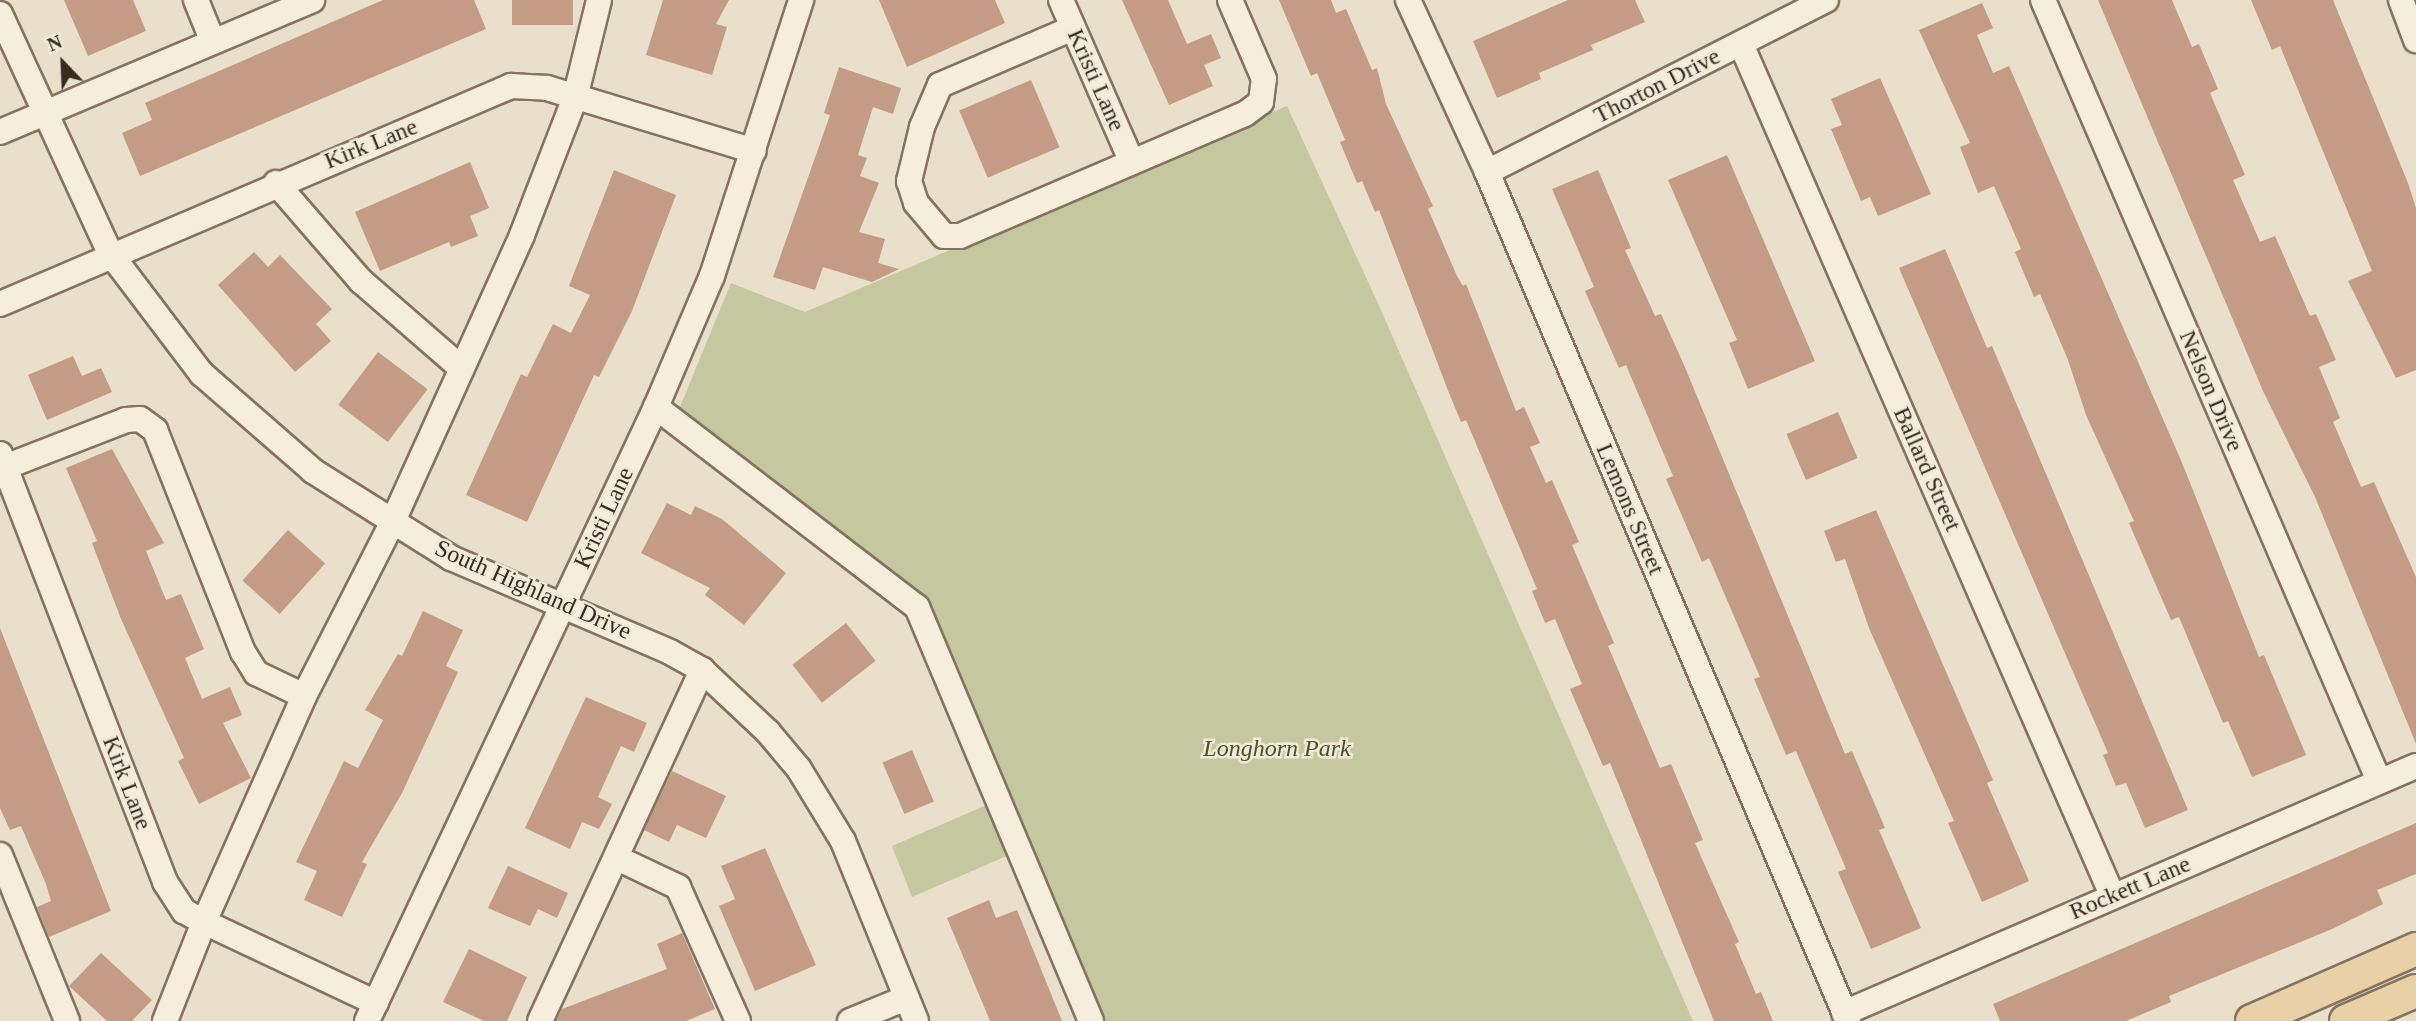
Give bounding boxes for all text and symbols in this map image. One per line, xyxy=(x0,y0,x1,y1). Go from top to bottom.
street label: Kristi Lane xyxy=(1061,25,1131,135)
north arrow xyxy=(28,28,98,98)
text: N xyxy=(44,31,65,56)
street label: Thorton Drive xyxy=(1589,42,1725,130)
street label: Kirk Lane xyxy=(320,112,422,176)
street label: Nelson Drive xyxy=(2173,326,2249,456)
street label: Ballard Street xyxy=(1887,403,1967,535)
street label: Lemons Street xyxy=(1590,439,1670,579)
street label: Kristi Lane xyxy=(568,463,640,573)
street label: South Highland Drive xyxy=(430,534,636,646)
street label: Kirk Lane xyxy=(96,732,158,834)
park label: Longhorn Park xyxy=(1203,735,1351,763)
street label: Rockett Lane xyxy=(2065,850,2195,926)

